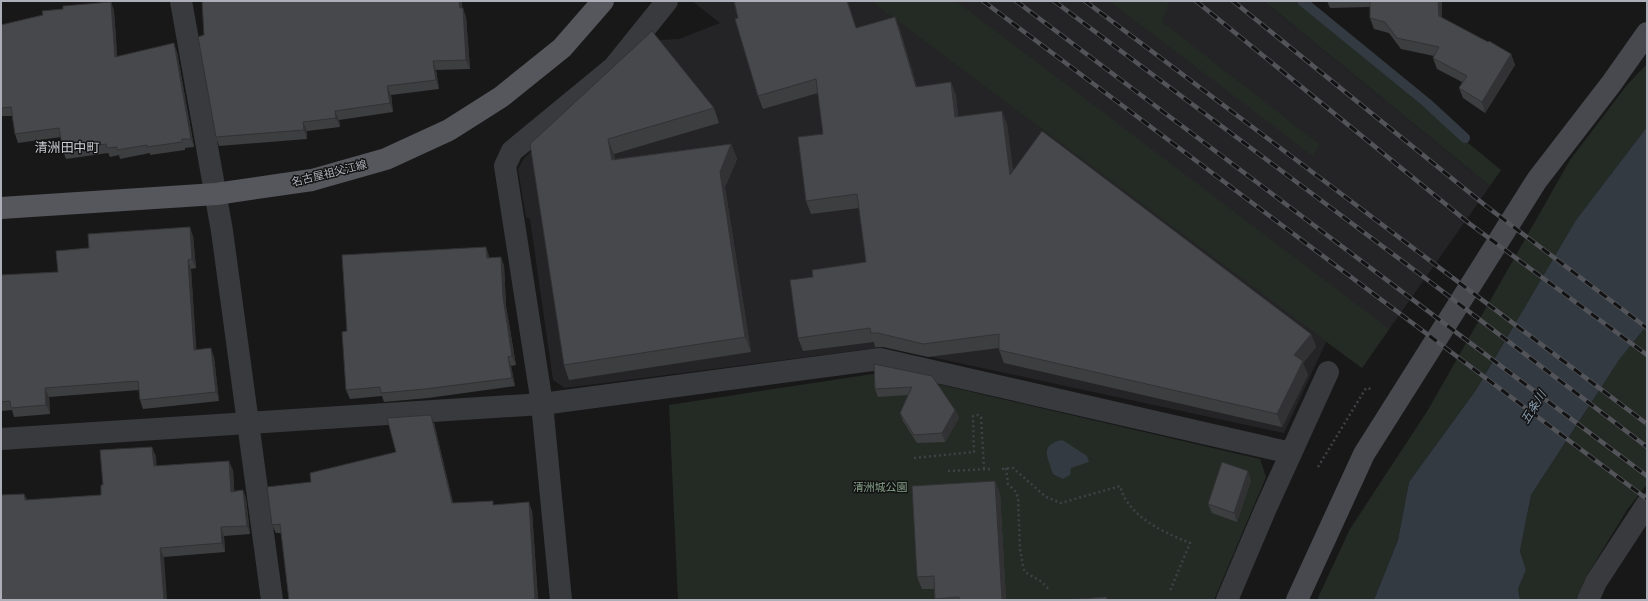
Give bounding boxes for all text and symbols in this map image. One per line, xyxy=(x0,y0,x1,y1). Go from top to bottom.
district label: 清洲田中町 xyxy=(34,139,100,155)
street label: 名古屋祖父江線 xyxy=(290,157,368,189)
water label: 五条川 xyxy=(1517,386,1550,426)
park label: 清洲城公園 xyxy=(853,480,908,494)

